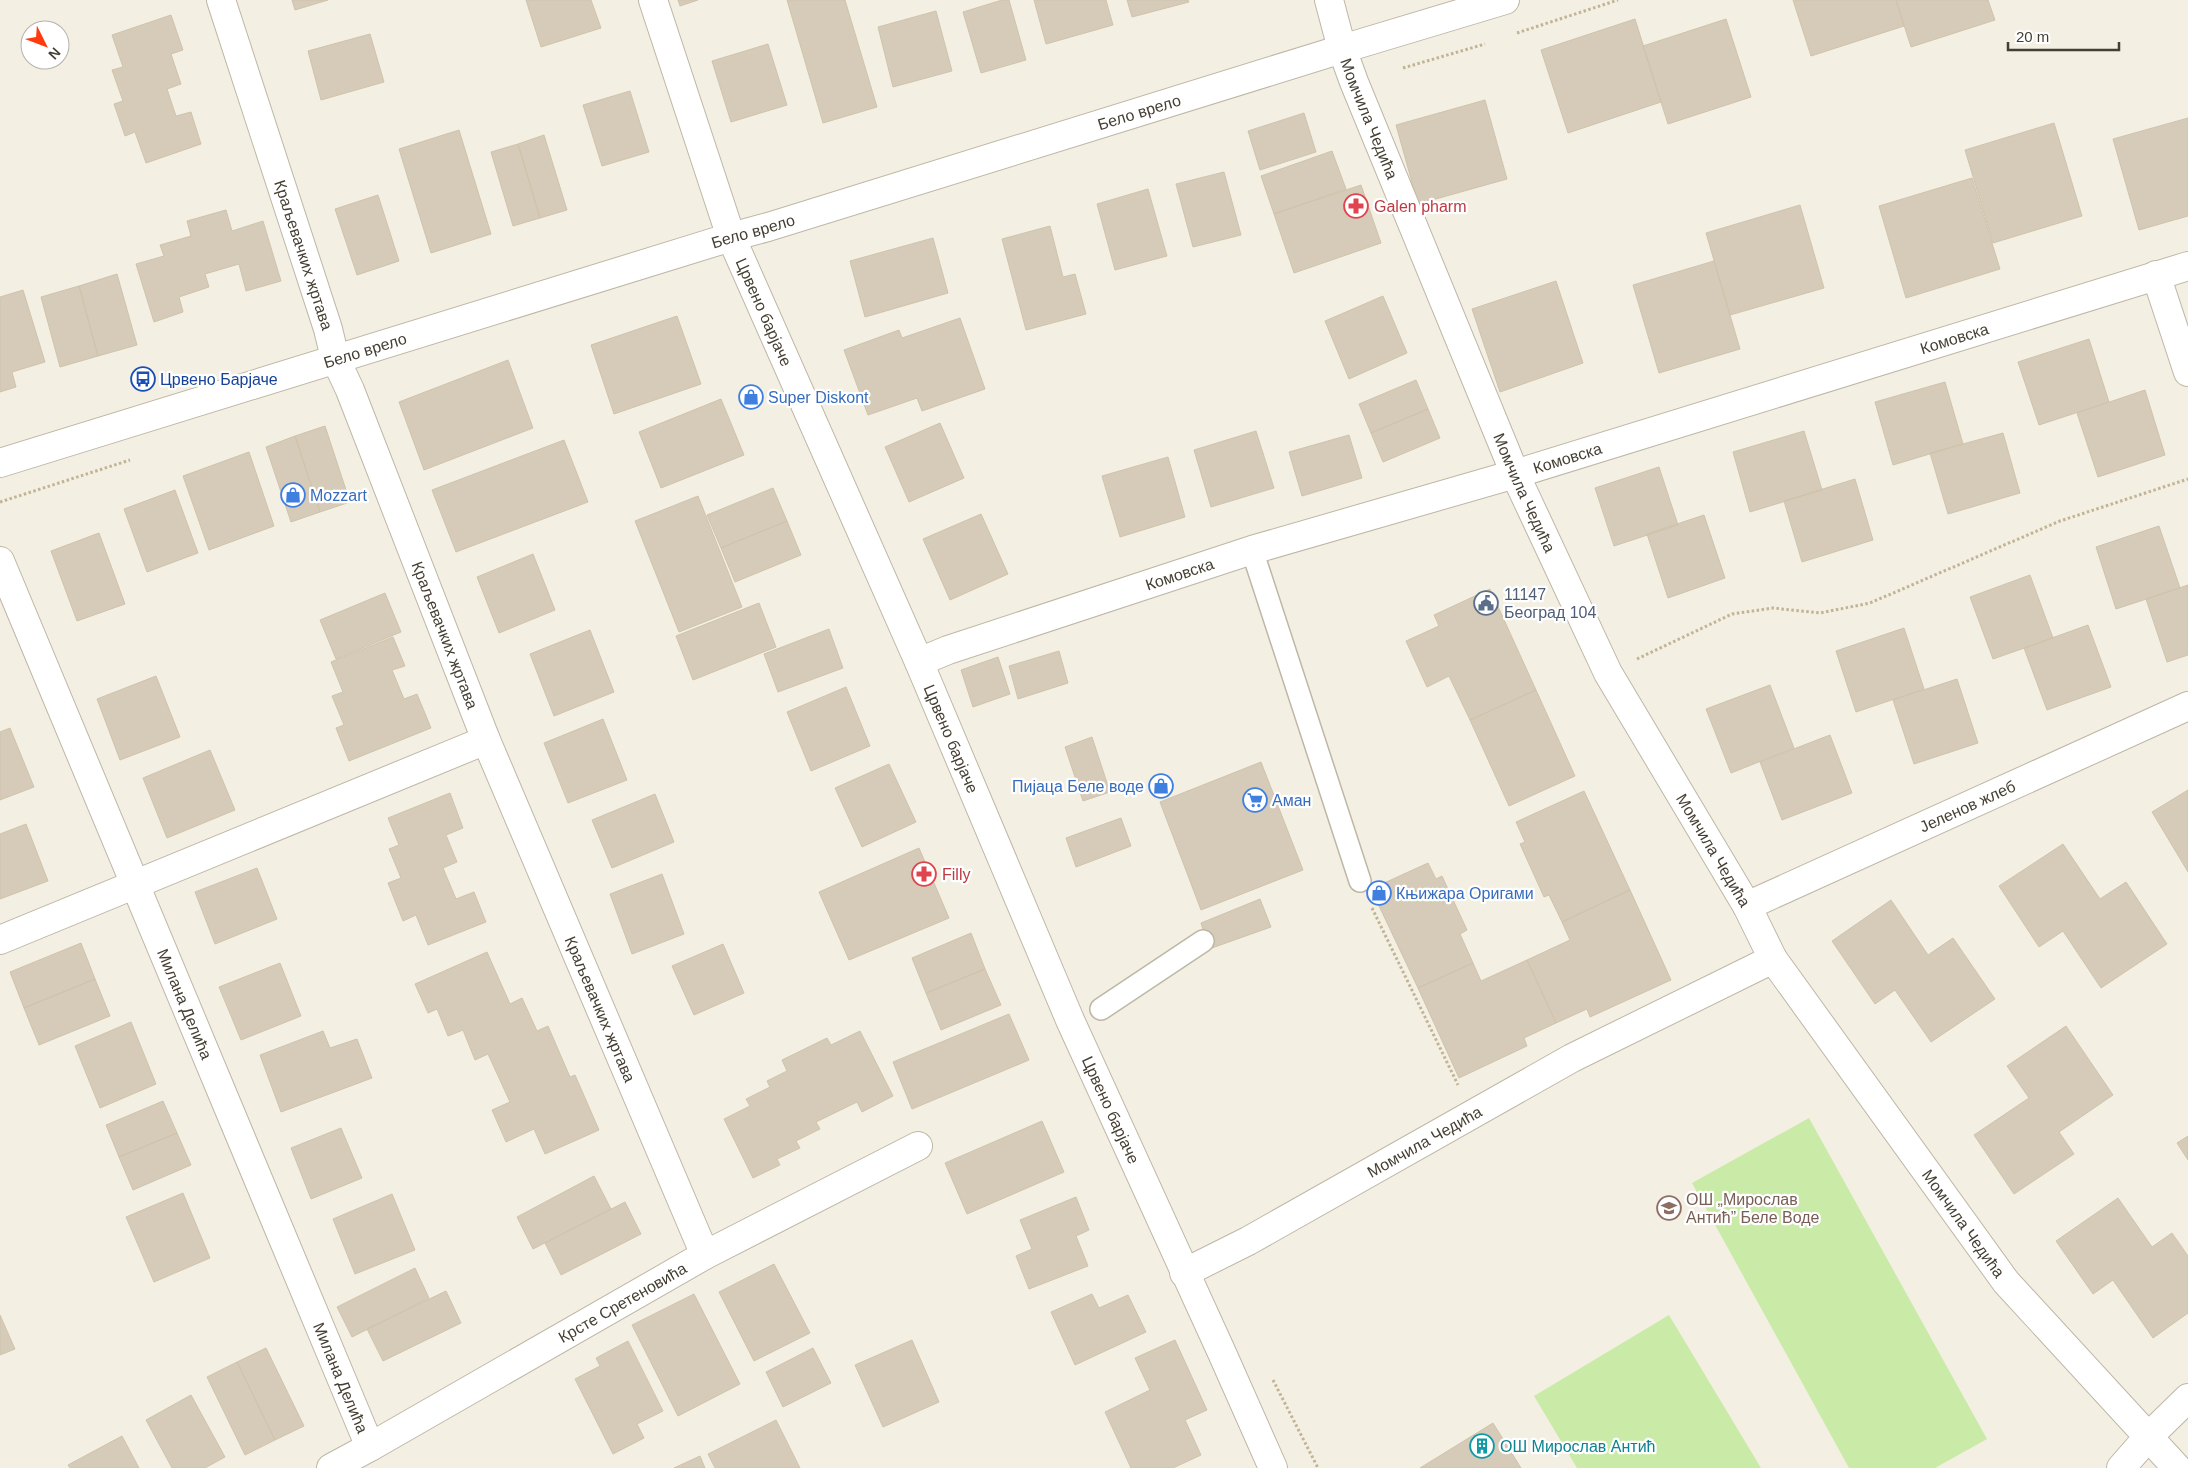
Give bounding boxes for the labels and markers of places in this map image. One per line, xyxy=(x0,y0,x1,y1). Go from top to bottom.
pharmacy icon: Galen pharm xyxy=(1343,193,1369,219)
place label: Galen pharm xyxy=(1374,198,1467,215)
bus stop icon: Црвено Барјаче xyxy=(130,366,156,392)
place label: Црвено Барјаче xyxy=(160,371,278,388)
shop icon: Super Diskont xyxy=(738,384,764,410)
place label: Super Diskont xyxy=(768,389,869,406)
shop icon: Mozzart xyxy=(280,482,306,508)
place label: Mozzart xyxy=(310,487,367,504)
place label: 11147 Београд 104 xyxy=(1504,586,1597,621)
public building icon: 11147 Београд 104 xyxy=(1473,590,1499,616)
shop icon: Пијаца Беле воде xyxy=(1148,773,1174,799)
place label: Пијаца Беле воде xyxy=(1012,778,1144,795)
supermarket icon: Аман xyxy=(1242,787,1268,813)
place label: Аман xyxy=(1272,792,1311,809)
pharmacy icon: Filly xyxy=(911,861,937,887)
place label: Filly xyxy=(942,866,970,883)
shop icon: Књижара Оригами xyxy=(1366,880,1392,906)
place label: Књижара Оригами xyxy=(1396,885,1534,902)
place label: ОШ „Мирослав Антић” Беле Воде xyxy=(1686,1191,1820,1226)
school or university icon: ОШ „Мирослав Антић” Беле Воде xyxy=(1656,1195,1682,1221)
building icon: ОШ Мирослав Антић xyxy=(1469,1433,1495,1459)
place label: ОШ Мирослав Антић xyxy=(1500,1438,1655,1455)

